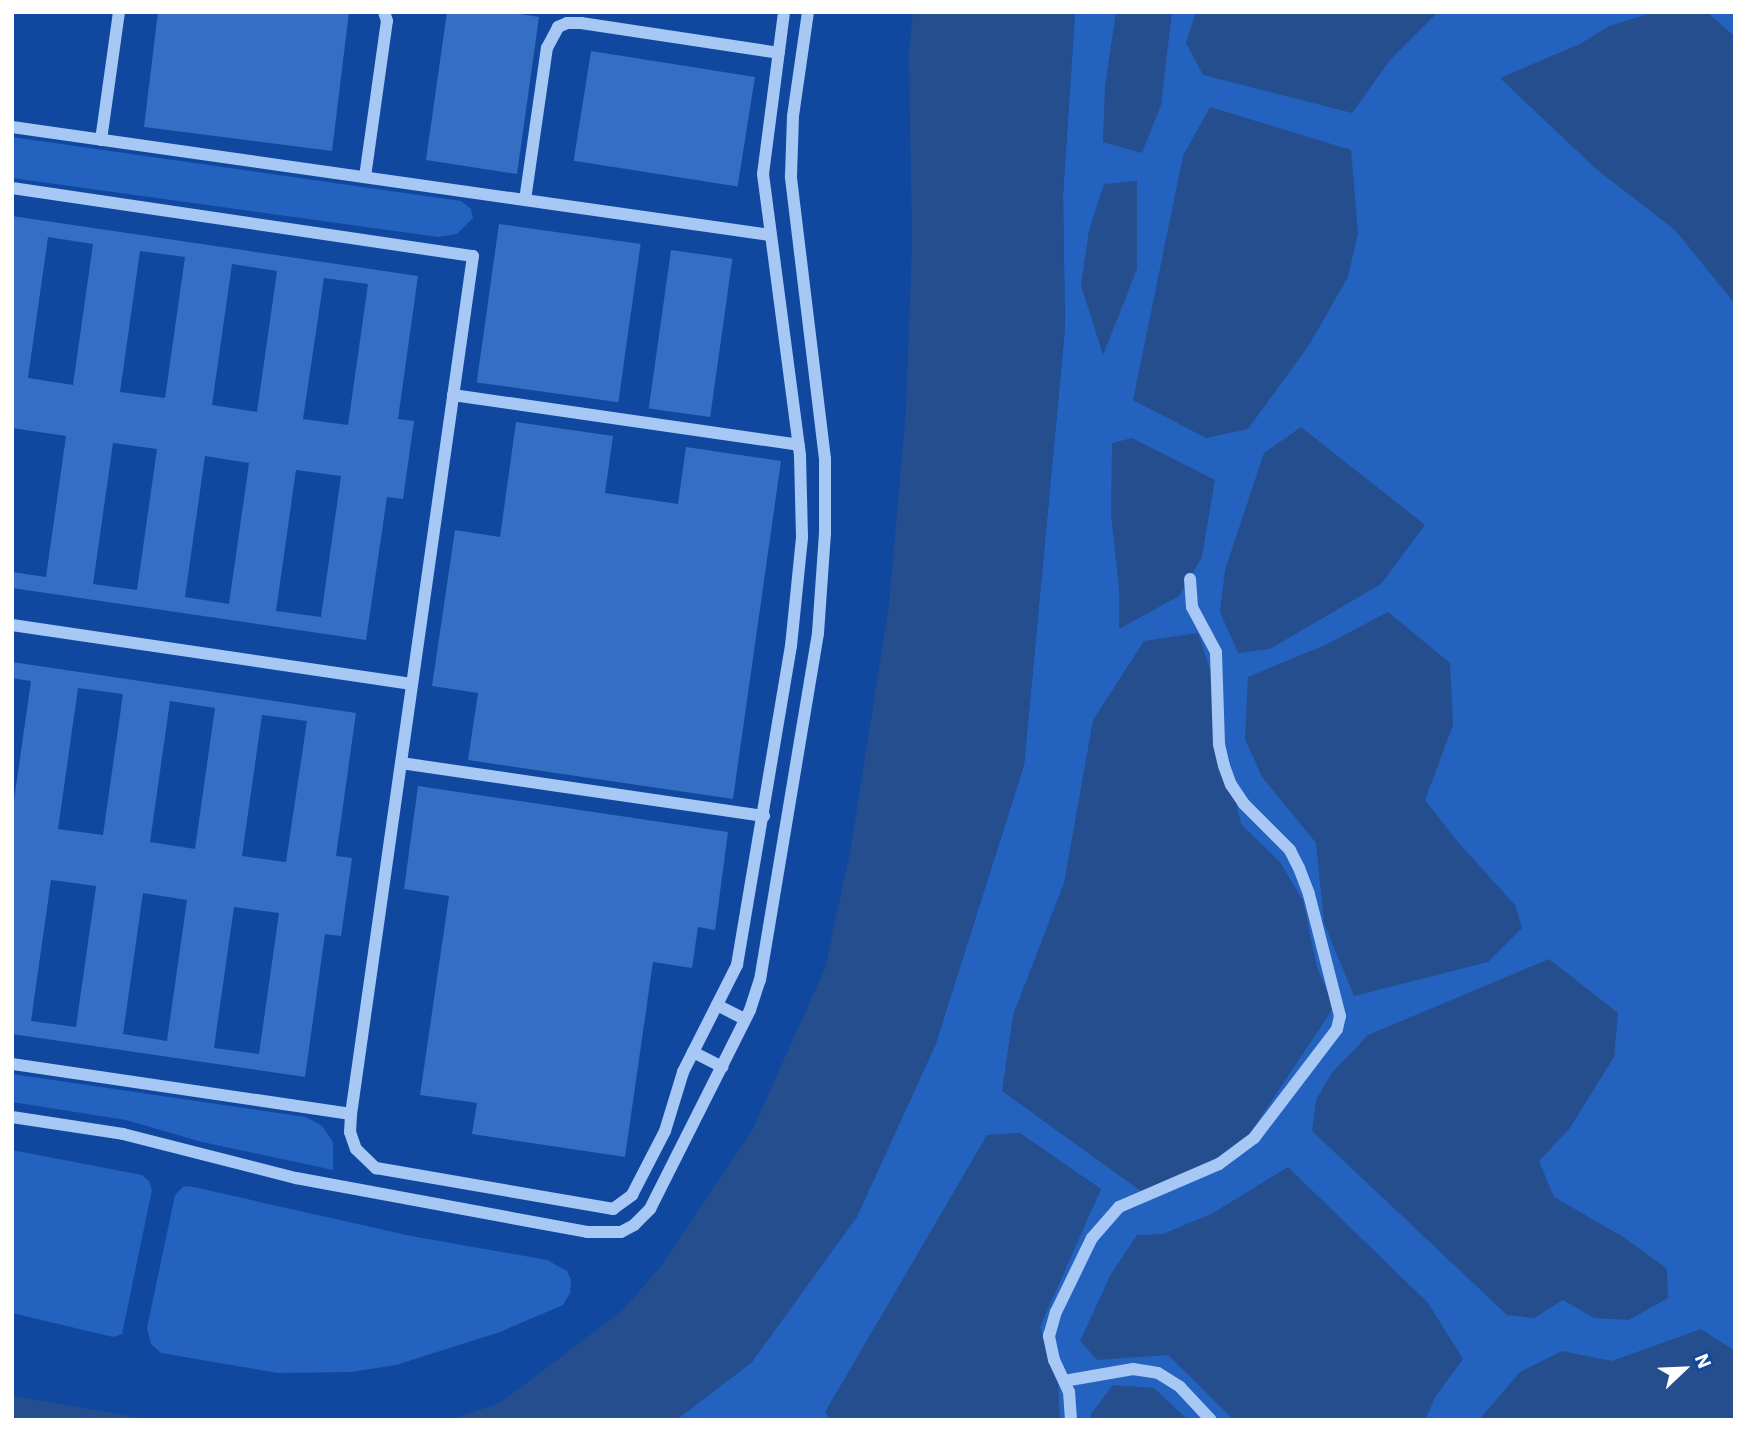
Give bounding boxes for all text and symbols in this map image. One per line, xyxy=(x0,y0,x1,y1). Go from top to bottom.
north arrow xyxy=(1649,1334,1719,1404)
text: N xyxy=(1690,1350,1717,1372)

